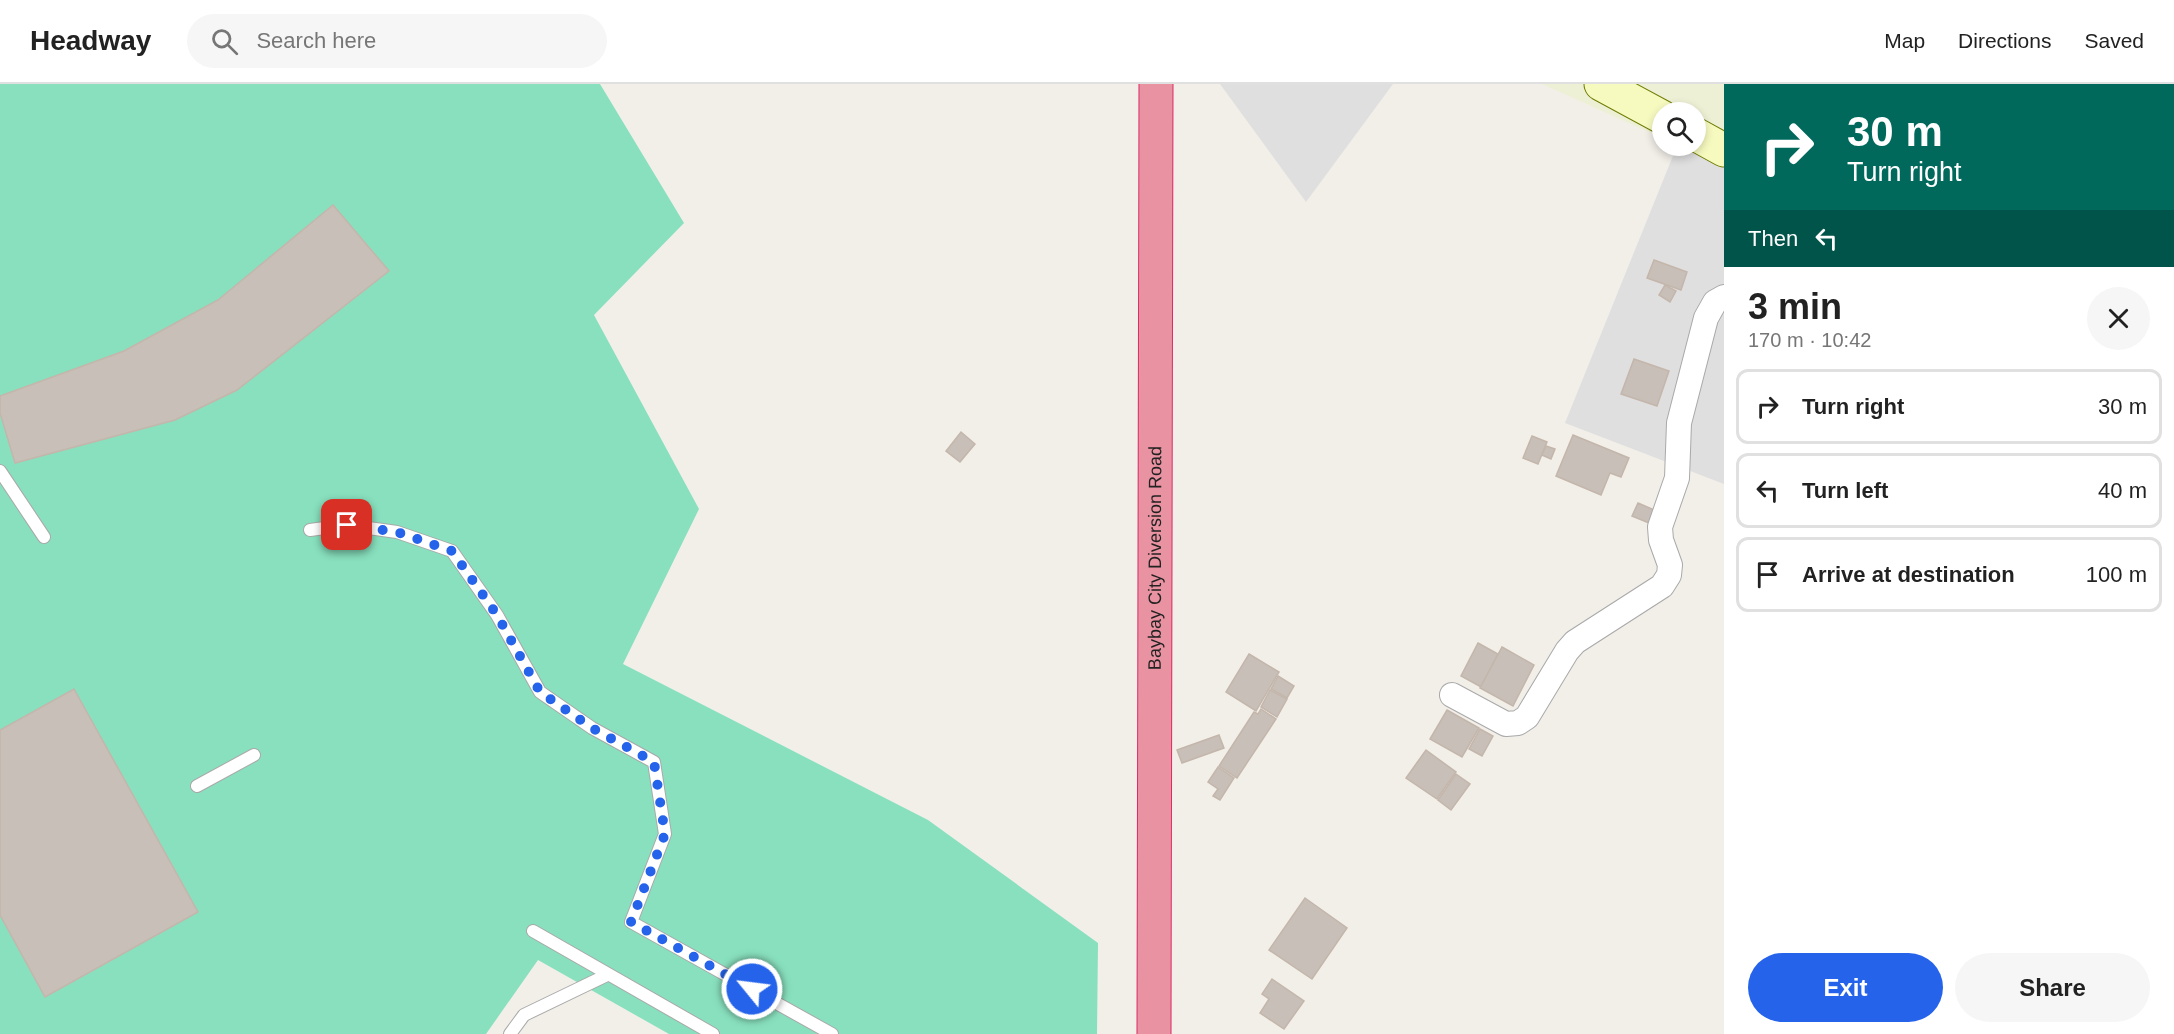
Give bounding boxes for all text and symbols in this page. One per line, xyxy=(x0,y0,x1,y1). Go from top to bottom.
search box xyxy=(187,14,607,68)
text: Headway xyxy=(30,25,151,56)
icon: search xyxy=(208,25,241,58)
text: Search here xyxy=(256,28,376,53)
text: Map xyxy=(1884,29,1925,52)
text: Directions xyxy=(1958,29,2051,52)
text: Saved xyxy=(2084,29,2144,52)
map controls xyxy=(1652,102,1706,156)
button: search xyxy=(1652,102,1706,156)
icon: right xyxy=(1748,108,1826,186)
text: 30 m xyxy=(1847,108,1943,155)
text: Turn right xyxy=(1847,157,1962,187)
icon: left xyxy=(1810,222,1843,255)
text: Then xyxy=(1748,226,1798,251)
text: 3 min xyxy=(1748,286,1842,327)
button: close xyxy=(2087,287,2150,350)
text: 170 m · 10:42 xyxy=(1748,329,1871,351)
icon: right xyxy=(1751,390,1784,423)
text: Turn right xyxy=(1802,394,1904,419)
text: 30 m xyxy=(2098,394,2147,419)
street label: Baybay City Diversion Road xyxy=(1145,446,1165,670)
icon: left xyxy=(1751,474,1784,507)
text: Turn left xyxy=(1802,478,1888,503)
text: 40 m xyxy=(2098,478,2147,503)
pin xyxy=(321,499,372,550)
icon: arrive xyxy=(330,508,363,541)
icon: arrive xyxy=(1751,558,1784,591)
text: Arrive at destination xyxy=(1802,562,2015,587)
text: 100 m xyxy=(2086,562,2147,587)
button: Exit xyxy=(1748,953,1943,1022)
button: Share xyxy=(1955,953,2150,1022)
position arrow xyxy=(720,957,784,1021)

